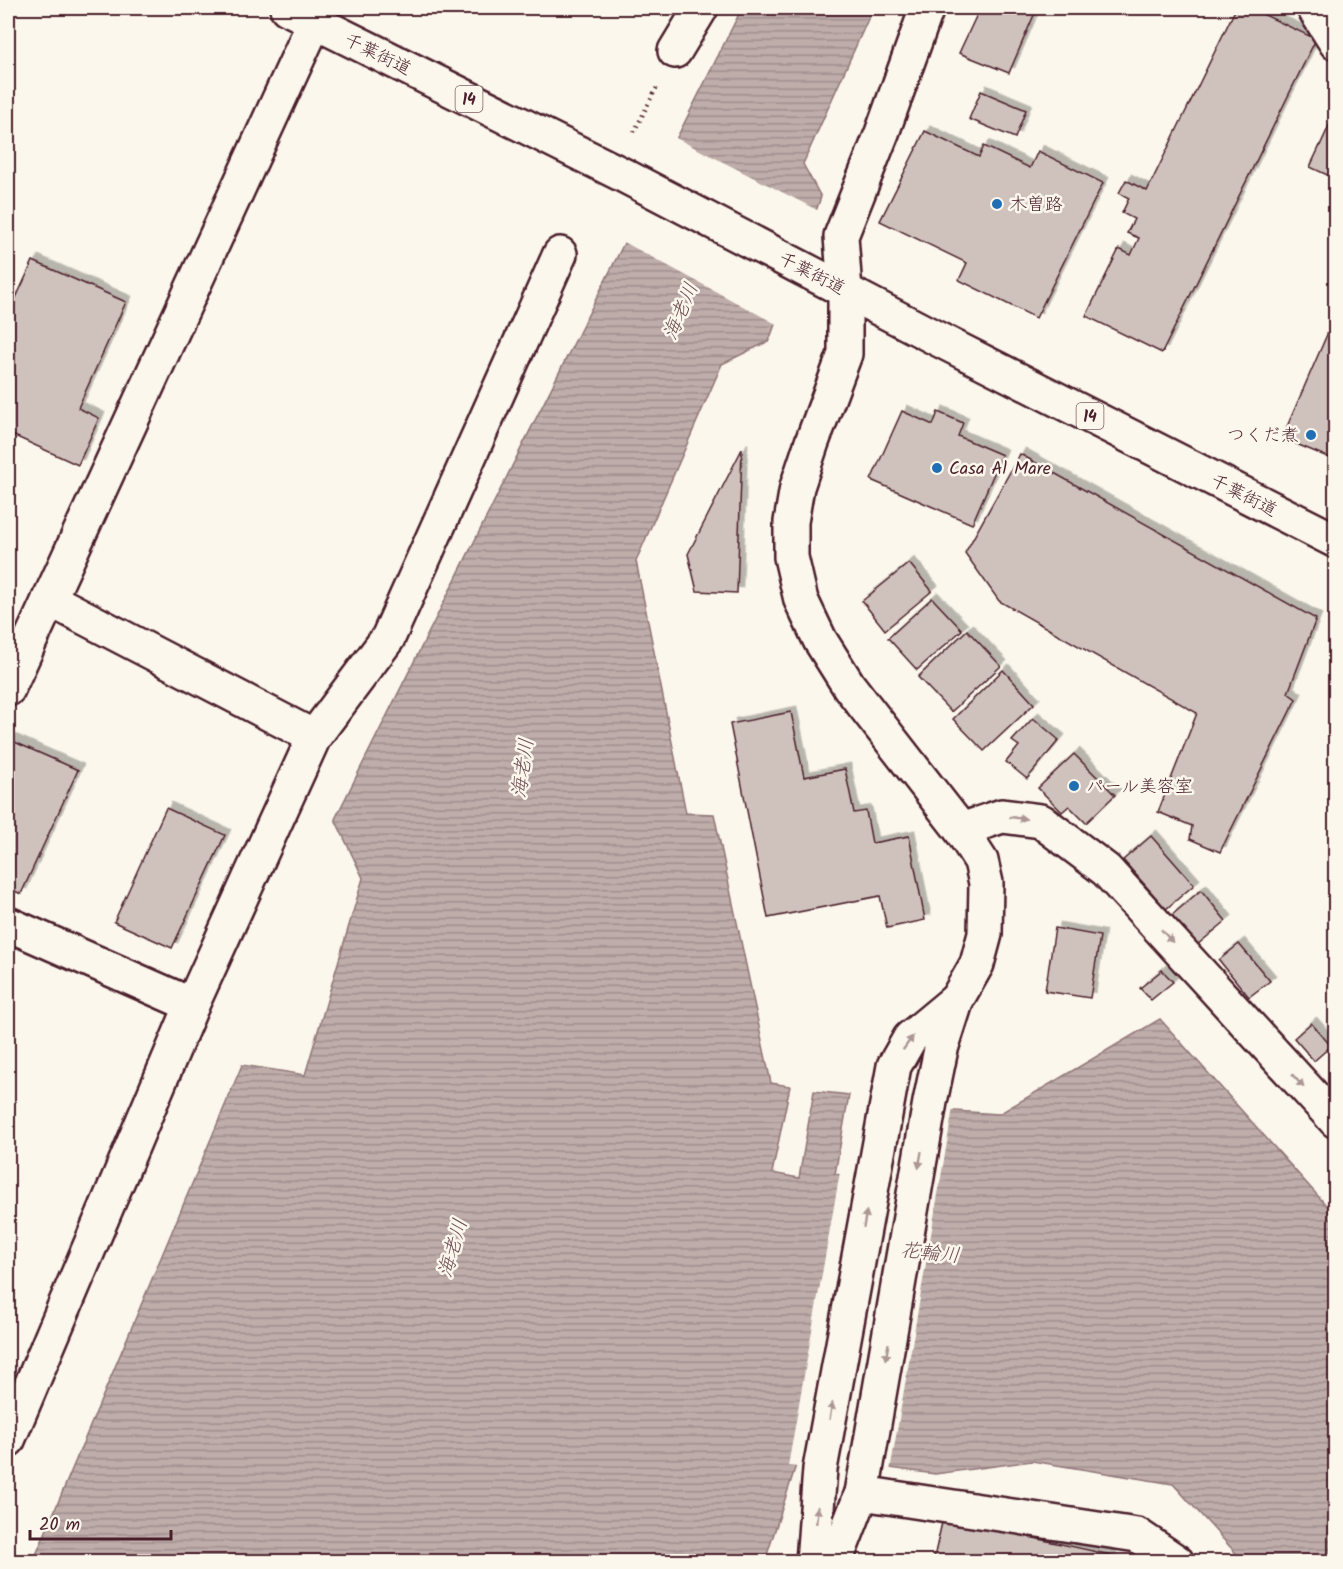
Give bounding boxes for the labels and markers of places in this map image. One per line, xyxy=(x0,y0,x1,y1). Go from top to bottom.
place label: 木曽路 xyxy=(1009,191,1063,220)
marker: 木曽路 xyxy=(990,197,1004,211)
place label: つくだ煮 xyxy=(1227,422,1299,451)
marker: つくだ煮 xyxy=(1304,428,1318,442)
place label: Casa Al Mare xyxy=(949,455,1051,484)
marker: Casa Al Mare xyxy=(930,461,944,475)
place label: パール美容室 xyxy=(1086,773,1193,802)
marker: パール美容室 xyxy=(1067,779,1081,793)

